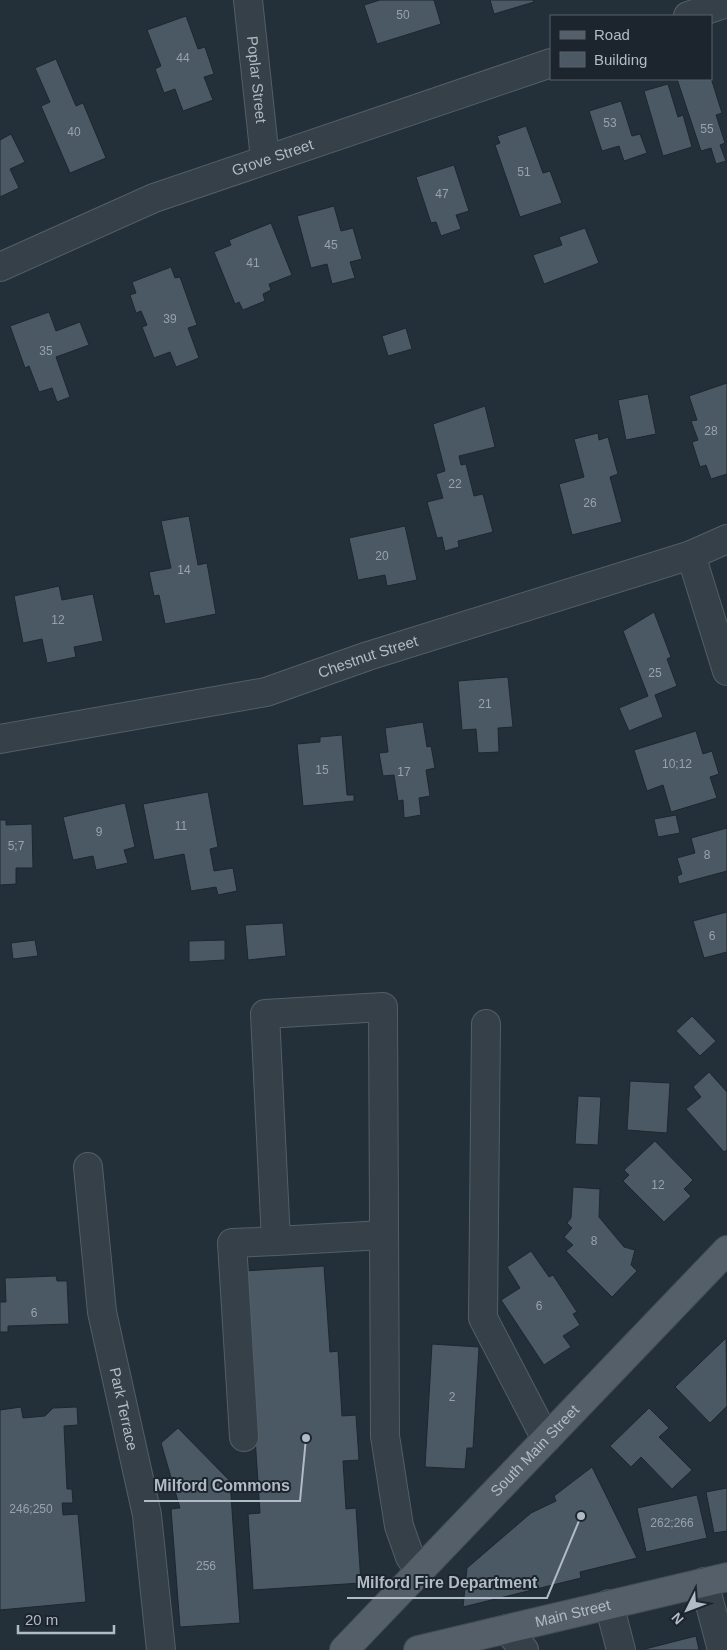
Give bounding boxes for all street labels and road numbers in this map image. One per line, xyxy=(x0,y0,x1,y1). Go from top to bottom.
street label: Poplar Street xyxy=(244,35,270,125)
street label: Grove Street xyxy=(229,135,316,179)
street label: Chestnut Street xyxy=(316,632,421,681)
street label: Park Terrace xyxy=(107,1366,141,1452)
street label: South Main Street xyxy=(487,1400,583,1500)
street label: Main Street xyxy=(533,1596,613,1630)

